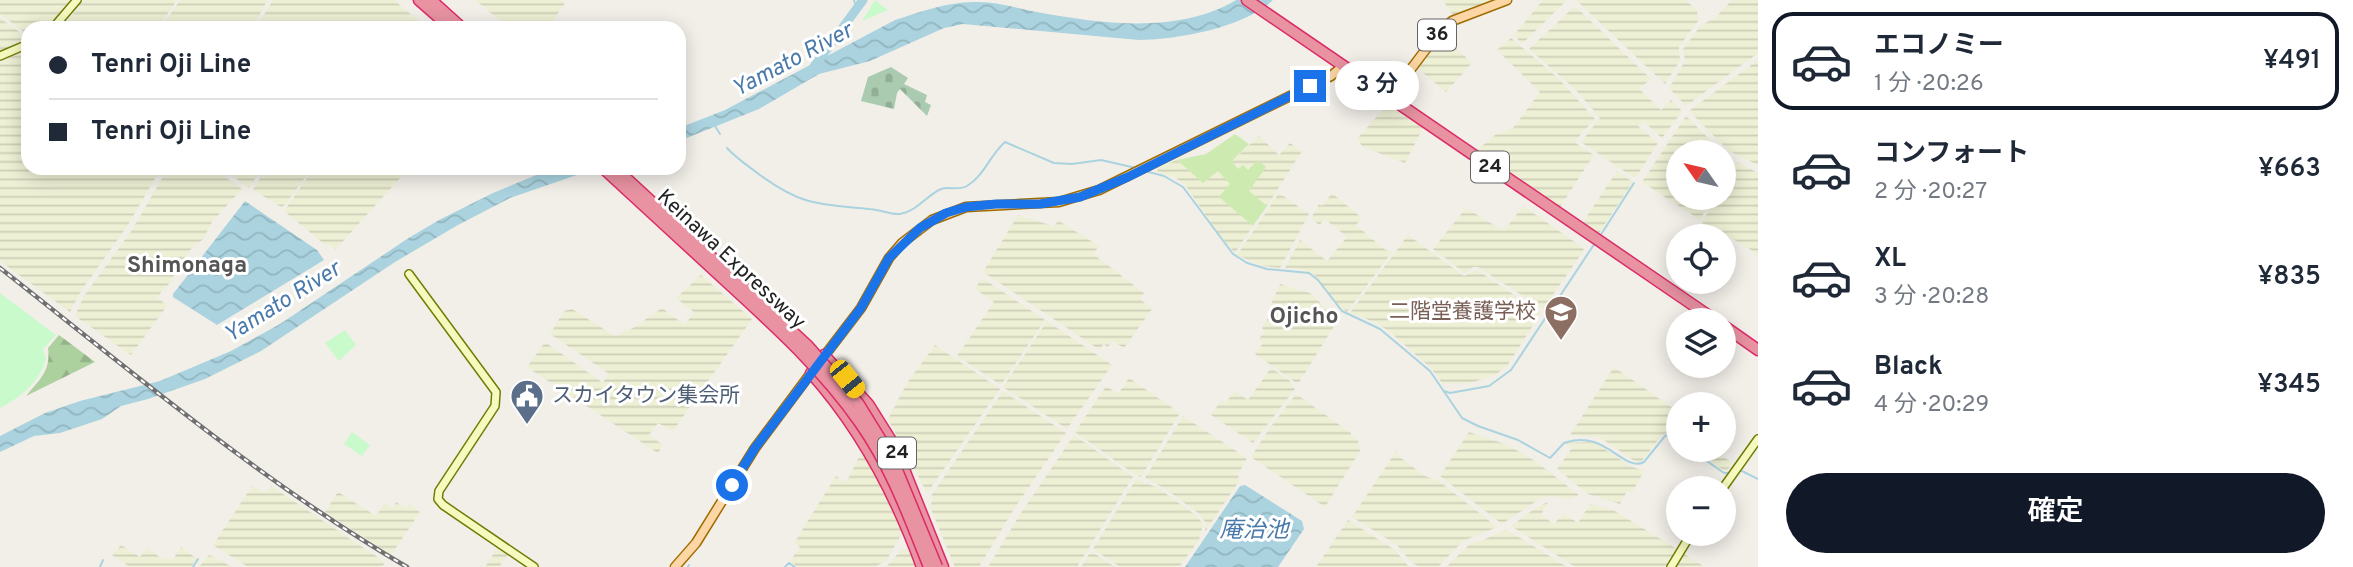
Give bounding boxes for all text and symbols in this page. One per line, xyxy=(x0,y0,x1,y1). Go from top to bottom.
water label: Yamato River xyxy=(728,16,860,105)
road number: 36 xyxy=(1418,20,1456,50)
icon: car xyxy=(1790,30,1853,93)
text: エコノミー xyxy=(1874,30,2004,63)
text: ¥491 xyxy=(2263,45,2321,78)
text: Tenri Oji Line xyxy=(91,49,251,82)
callout: 3 分 xyxy=(1334,62,1418,110)
route end xyxy=(1294,70,1326,102)
text: 1 分 · 20:26 xyxy=(1874,70,1984,99)
text: 3 分 xyxy=(1356,71,1398,100)
text: Tenri Oji Line xyxy=(91,116,251,149)
icon: car xyxy=(1790,138,1853,201)
text: コンフォート xyxy=(1874,138,2029,171)
north arrow xyxy=(1666,140,1736,210)
map controls xyxy=(1666,140,1736,546)
road number: 24 xyxy=(1471,152,1509,182)
text: ¥663 xyxy=(2258,153,2321,186)
text: 2 分 · 20:27 xyxy=(1874,178,1987,207)
street label: Keinawa Expressway xyxy=(651,184,811,336)
button: locate xyxy=(1666,224,1736,294)
text: XL xyxy=(1874,243,1906,276)
icon: car xyxy=(1790,246,1853,309)
district label: Shimonaga xyxy=(127,252,247,281)
water label: Yamato River xyxy=(219,255,349,350)
text: ¥835 xyxy=(2258,261,2321,294)
text: 3 分 · 20:28 xyxy=(1874,283,1989,312)
school or university icon: 二階堂養護学校 xyxy=(1542,293,1580,342)
place label: 二階堂養護学校 xyxy=(1389,299,1536,326)
district label: Ojicho xyxy=(1270,303,1338,332)
button: layers xyxy=(1666,308,1736,378)
text: Black xyxy=(1874,351,1943,384)
icon: car xyxy=(1790,354,1853,417)
car xyxy=(826,356,869,402)
text: ¥345 xyxy=(2257,369,2321,402)
public building icon: スカイタウン集会所 xyxy=(508,377,546,426)
place label: スカイタウン集会所 xyxy=(552,383,740,410)
text: 4 分 · 20:29 xyxy=(1874,391,1989,420)
button: + xyxy=(1666,392,1736,462)
road number: 24 xyxy=(878,437,916,468)
route start xyxy=(716,469,748,501)
button: 確定 xyxy=(1786,473,2325,553)
button: − xyxy=(1666,476,1736,546)
water label: 庵治池 xyxy=(1220,517,1291,546)

